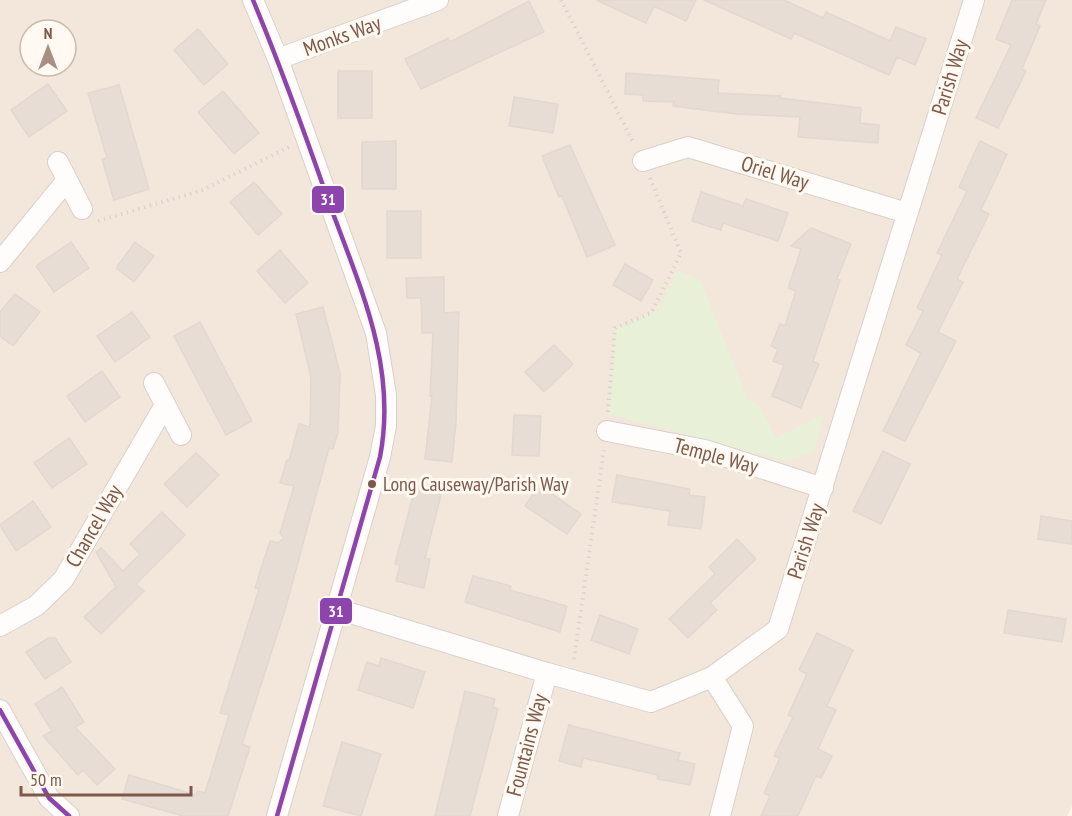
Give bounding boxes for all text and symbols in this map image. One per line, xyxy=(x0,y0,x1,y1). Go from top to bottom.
street label: Monks Way xyxy=(299,9,384,62)
north arrow xyxy=(18,18,78,78)
text: N xyxy=(44,23,52,43)
street label: Parish Way xyxy=(925,36,974,118)
street label: Oriel Way xyxy=(738,149,812,196)
line badge: 31 xyxy=(311,185,345,214)
text: 31 xyxy=(320,189,336,209)
street label: Temple Way xyxy=(671,431,761,480)
place label: Long Causeway/Parish Way xyxy=(383,471,569,497)
marker: Long Causeway/Parish Way xyxy=(366,478,378,490)
street label: Chancel Way xyxy=(59,480,128,572)
street label: Parish Way xyxy=(781,500,830,582)
line badge: 31 xyxy=(319,597,353,625)
text: 31 xyxy=(328,601,344,621)
street label: Fountains Way xyxy=(500,691,553,799)
scale bar xyxy=(21,759,190,797)
text: 50 m xyxy=(30,768,62,791)

